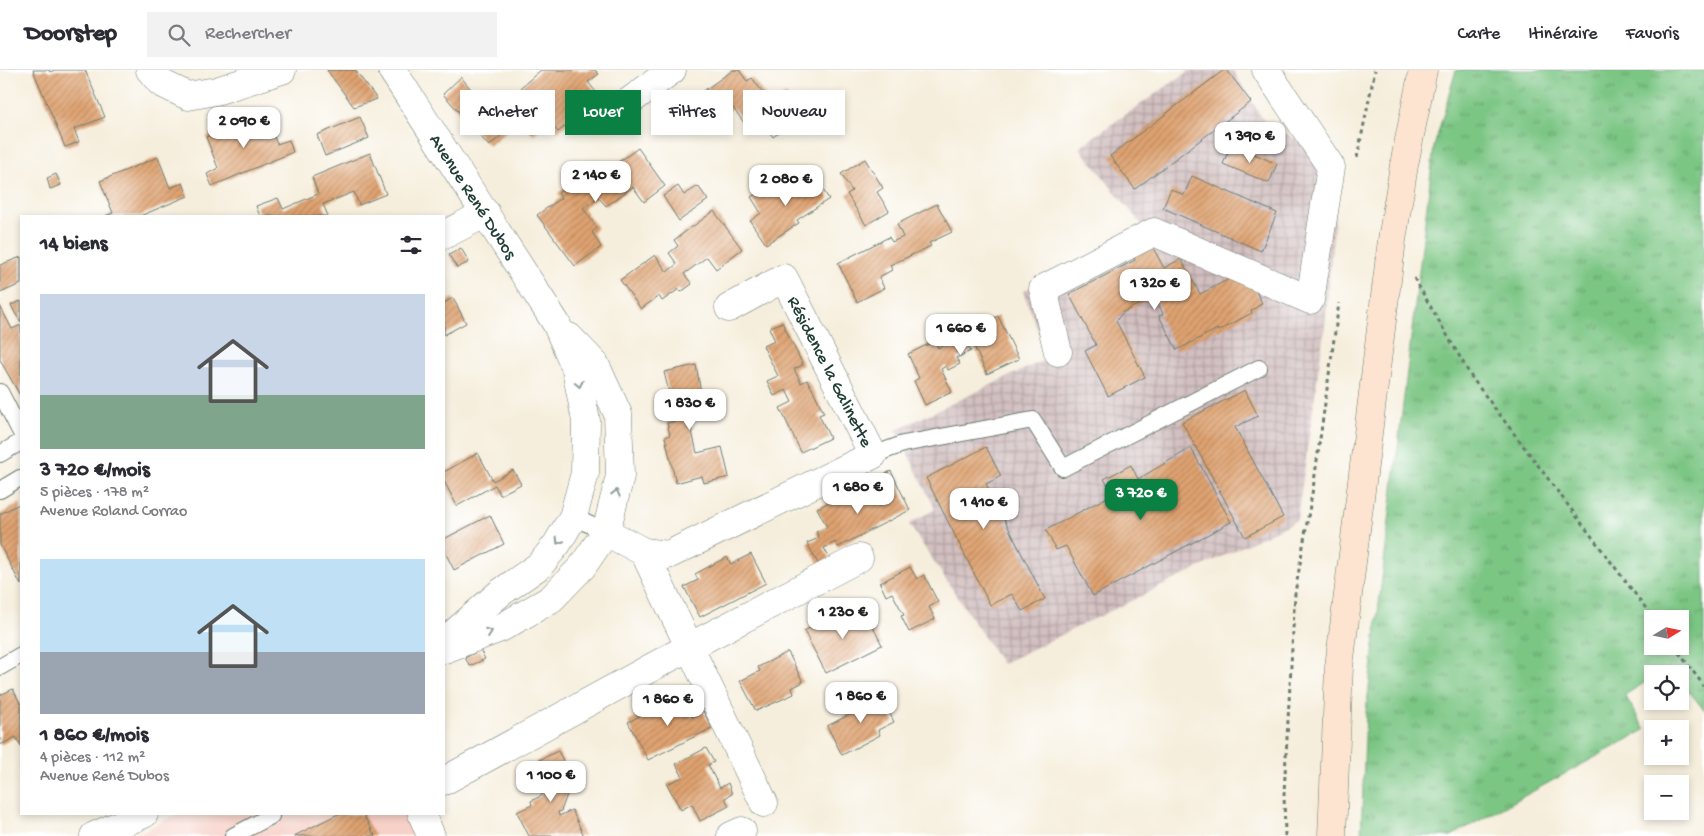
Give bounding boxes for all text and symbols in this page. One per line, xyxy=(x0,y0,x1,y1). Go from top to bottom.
search box xyxy=(147,12,497,57)
text: Doorstep xyxy=(25,20,117,49)
icon: search xyxy=(165,21,193,49)
text: Rechercher xyxy=(205,23,291,46)
text: Carte xyxy=(1457,24,1500,45)
text: Itinéraire xyxy=(1528,24,1598,45)
text: Favoris xyxy=(1626,24,1679,45)
chip: Acheter xyxy=(460,90,555,135)
chip: Louer xyxy=(565,90,641,135)
chip: Filtres xyxy=(651,90,733,135)
chip: Nouveau xyxy=(743,90,845,135)
pin: 2 090 € xyxy=(198,106,290,149)
text: 2 090 € xyxy=(218,113,270,132)
pin: 1 390 € xyxy=(1204,122,1296,164)
text: 1 390 € xyxy=(1226,128,1274,147)
street label: Avenue René Dubos xyxy=(424,131,521,265)
pin: 2 140 € xyxy=(550,160,642,203)
pin: 2 080 € xyxy=(740,164,832,207)
text: 2 140 € xyxy=(572,167,620,186)
text: 2 080 € xyxy=(760,171,812,190)
icon: filters xyxy=(397,231,425,259)
text: 14 biens xyxy=(40,233,108,258)
pin: 1 320 € xyxy=(1109,268,1201,311)
text: 1 320 € xyxy=(1131,275,1179,294)
street label: Résidence la Galinette xyxy=(782,293,876,452)
pin: 1 660 € xyxy=(915,314,1007,356)
text: 1 660 € xyxy=(937,320,985,339)
icon: home xyxy=(188,326,278,416)
one-way arrow xyxy=(573,380,584,389)
pin: 1 830 € xyxy=(644,388,736,431)
text: 1 830 € xyxy=(665,395,715,414)
text: 3 720 €/mois xyxy=(40,459,150,484)
pin: 1 680 € xyxy=(812,472,904,515)
pin: 3 720 € xyxy=(1095,478,1187,521)
text: 1 680 € xyxy=(833,479,883,498)
text: 5 pièces · 178 m² xyxy=(40,484,149,503)
text: 3 720 € xyxy=(1116,485,1166,504)
one-way arrow xyxy=(610,488,621,497)
pin: 1 410 € xyxy=(938,488,1030,530)
text: 1 410 € xyxy=(961,494,1007,513)
text: Avenue Roland Corrao xyxy=(40,503,187,522)
one-way arrow xyxy=(555,535,565,544)
icon: home xyxy=(188,591,278,681)
pin: 1 230 € xyxy=(797,598,889,640)
text: 1 230 € xyxy=(819,604,867,623)
north arrow xyxy=(1644,610,1689,655)
map controls xyxy=(1644,610,1689,820)
one-way arrow xyxy=(485,628,493,638)
button: locate xyxy=(1644,665,1689,710)
pin: 1 860 € xyxy=(815,682,907,724)
pin: 1 860 € xyxy=(622,684,714,727)
text: 1 860 € xyxy=(836,688,886,707)
text: 1 860 € xyxy=(643,691,693,710)
button: + xyxy=(1644,720,1689,765)
text: 1 860 €/mois xyxy=(40,724,148,749)
text: 4 pièces · 112 m² xyxy=(40,749,145,768)
pin: 1 100 € xyxy=(505,760,597,803)
text: 1 100 € xyxy=(527,767,575,786)
text: Avenue René Dubos xyxy=(40,768,169,787)
button: − xyxy=(1644,775,1689,820)

